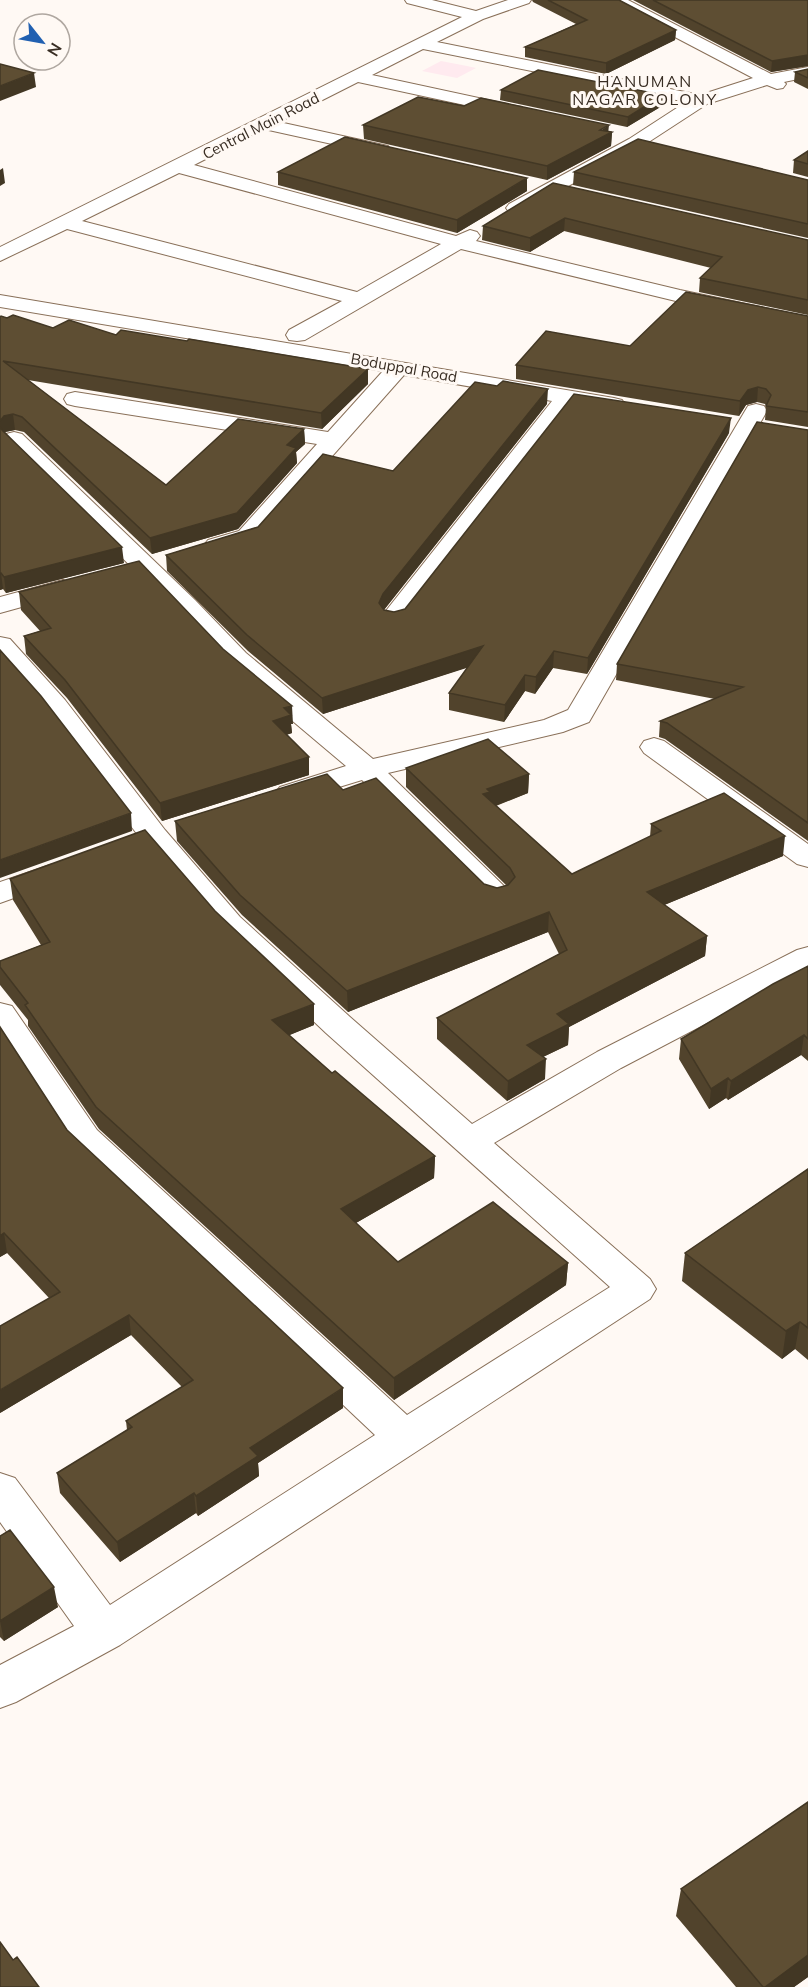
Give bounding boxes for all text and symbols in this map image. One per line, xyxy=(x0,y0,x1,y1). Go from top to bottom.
north arrow xyxy=(12,12,72,72)
text: N xyxy=(43,39,67,60)
district label: HANUMAN NAGAR COLONY xyxy=(572,71,718,109)
street label: Central Main Road xyxy=(199,88,322,163)
street label: Boduppal Road xyxy=(349,349,459,386)

